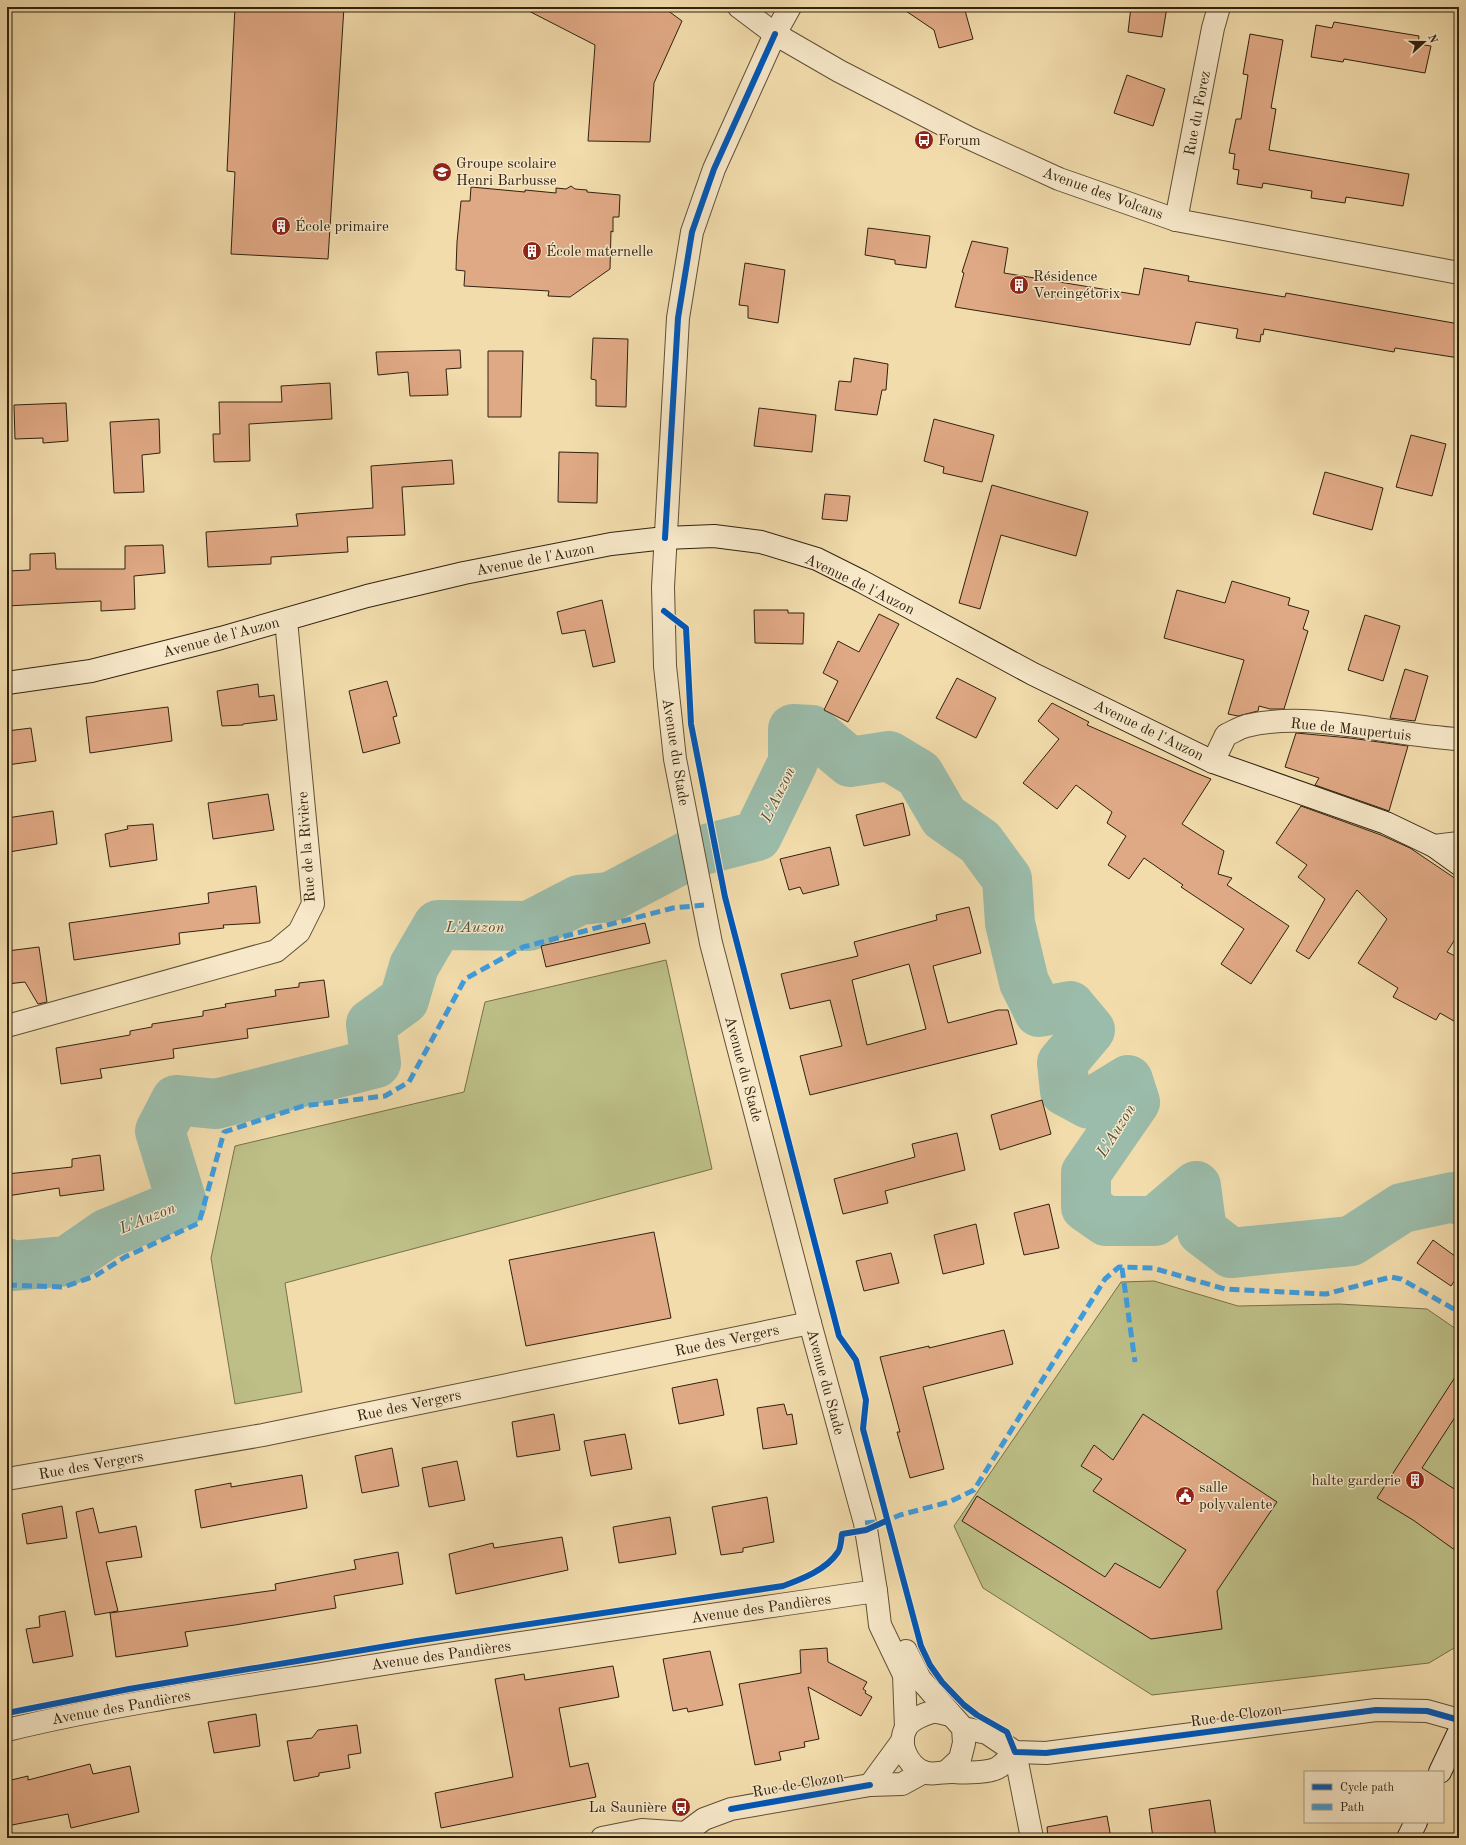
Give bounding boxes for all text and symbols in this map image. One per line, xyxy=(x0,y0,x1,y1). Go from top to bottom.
north arrow xyxy=(1404,22,1444,62)
text: N xyxy=(1425,33,1439,45)
street label: Rue du Forez xyxy=(1183,70,1214,157)
bus stop icon: Forum xyxy=(913,129,935,151)
place label: Forum xyxy=(938,134,981,149)
place label: Groupe scolaire Henri Barbusse xyxy=(456,157,557,189)
school or university icon: Groupe scolaire Henri Barbusse xyxy=(431,161,453,183)
street label: Avenue des Volcans xyxy=(1040,166,1165,223)
building icon: École primaire xyxy=(270,215,292,237)
place label: École primaire xyxy=(295,217,389,235)
building icon: École maternelle xyxy=(521,240,543,262)
place label: École maternelle xyxy=(546,242,653,260)
place label: Résidence Vercingétorix xyxy=(1033,270,1121,302)
building icon: Résidence Vercingétorix xyxy=(1008,274,1030,296)
street label: Avenue de l'Auzon xyxy=(475,542,596,579)
street label: Avenue de l'Auzon xyxy=(802,552,917,618)
street label: Avenue de l'Auzon xyxy=(161,616,281,661)
street label: Avenue du Stade xyxy=(659,697,690,807)
street label: Avenue de l'Auzon xyxy=(1091,698,1206,764)
street label: Rue de Maupertuis xyxy=(1290,717,1412,744)
water label: L'Auzon xyxy=(758,765,799,826)
street label: Rue de la Rivière xyxy=(296,791,319,903)
water label: L'Auzon xyxy=(444,920,505,936)
street label: Avenue du Stade xyxy=(721,1015,764,1124)
water label: L'Auzon xyxy=(1094,1102,1139,1161)
water label: L'Auzon xyxy=(116,1200,178,1238)
street label: Rue des Vergers xyxy=(674,1323,781,1360)
street label: Avenue du Stade xyxy=(803,1328,846,1437)
street label: Rue des Vergers xyxy=(356,1388,463,1425)
street label: Rue des Vergers xyxy=(38,1450,145,1483)
building icon: halte garderie xyxy=(1404,1469,1426,1491)
place label: halte garderie xyxy=(1312,1474,1401,1489)
place label: salle polyvalente xyxy=(1199,1481,1272,1513)
public building icon: salle polyvalente xyxy=(1174,1485,1196,1507)
street label: Avenue des Pandières xyxy=(691,1592,832,1627)
street label: Avenue des Pandières xyxy=(371,1639,512,1674)
street label: Avenue des Pandières xyxy=(51,1689,192,1728)
street label: Rue de Clozon xyxy=(1189,1703,1283,1730)
street label: Rue de Clozon xyxy=(751,1770,845,1801)
legend xyxy=(1304,1771,1444,1823)
text: Cycle path xyxy=(1340,1782,1395,1794)
bus stop icon: La Saunière xyxy=(670,1796,692,1818)
place label: La Saunière xyxy=(589,1801,667,1816)
text: Path xyxy=(1340,1802,1365,1814)

